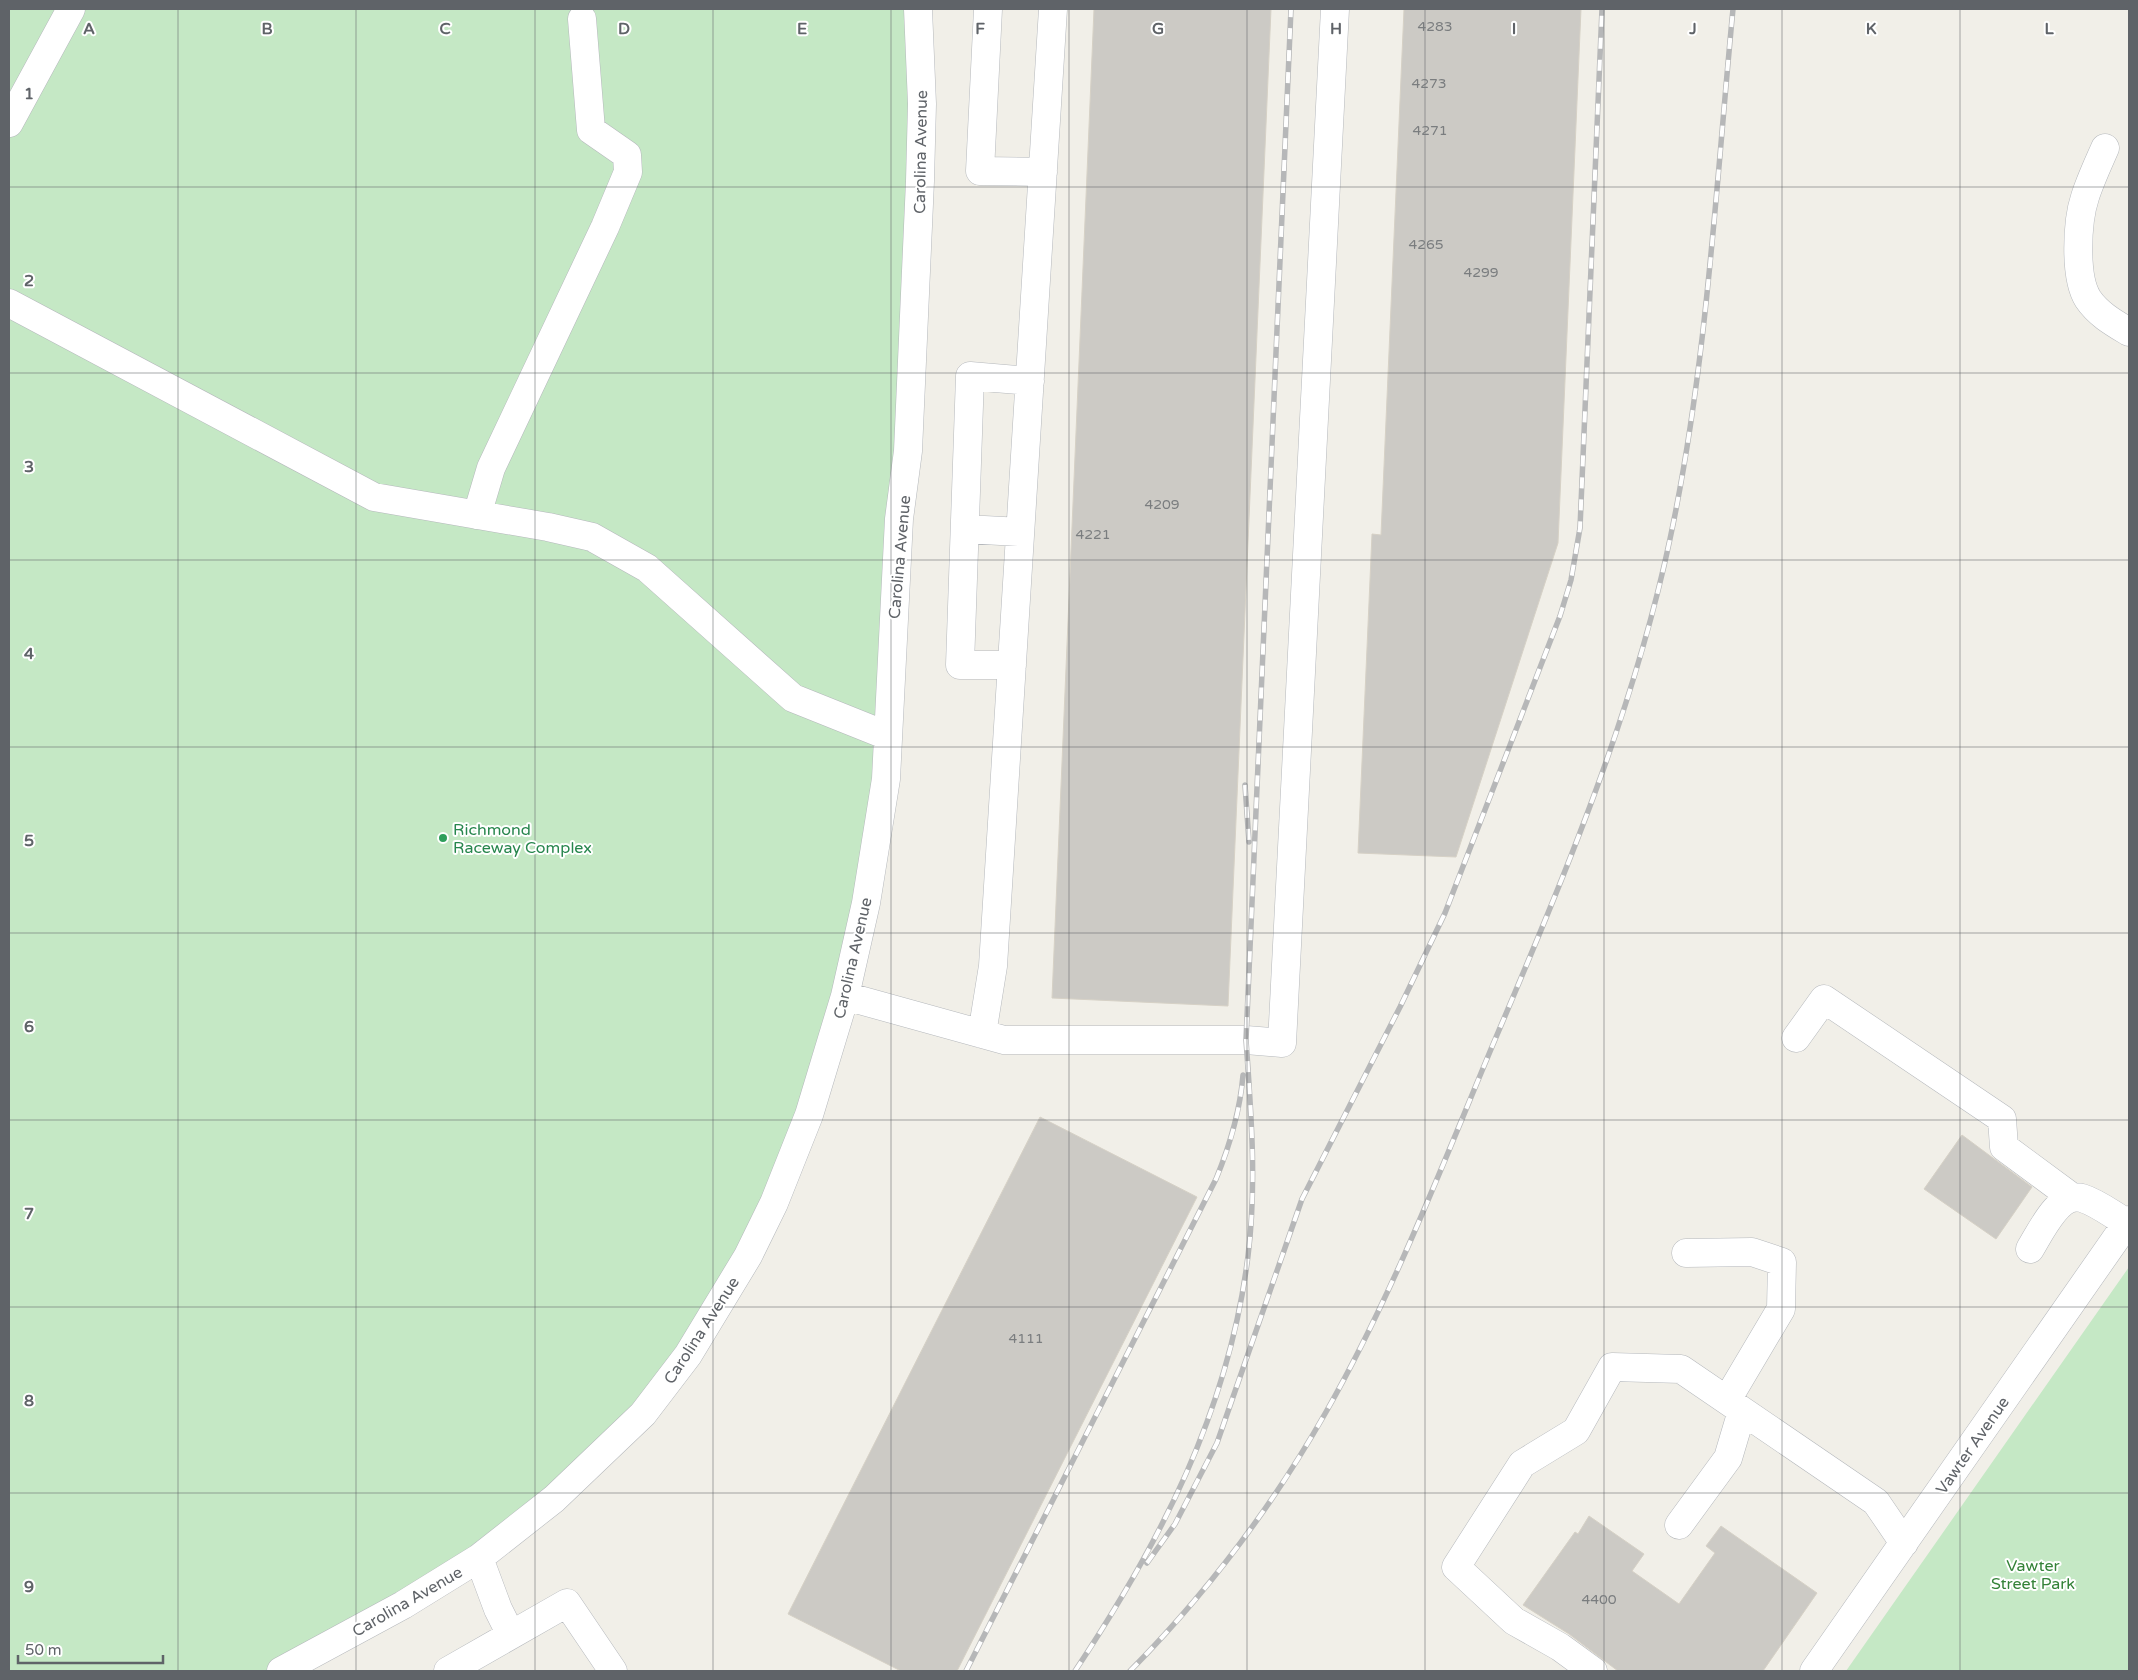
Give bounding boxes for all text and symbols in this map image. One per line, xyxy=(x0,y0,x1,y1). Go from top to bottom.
house number: 4283 xyxy=(1417,18,1453,35)
text: A xyxy=(83,19,95,39)
text: B xyxy=(261,19,273,39)
text: C xyxy=(439,19,451,39)
text: D xyxy=(618,19,630,39)
text: E xyxy=(797,19,807,39)
text: F xyxy=(975,19,985,39)
text: G xyxy=(1152,19,1164,39)
text: H xyxy=(1330,19,1342,39)
text: I xyxy=(1512,19,1516,39)
text: J xyxy=(1688,19,1697,39)
text: K xyxy=(1866,19,1877,39)
text: L xyxy=(2044,19,2054,39)
house number: 4273 xyxy=(1411,75,1447,92)
text: 1 xyxy=(24,84,34,104)
street label: Carolina Avenue xyxy=(910,90,932,214)
house number: 4271 xyxy=(1412,122,1448,139)
house number: 4265 xyxy=(1408,236,1444,253)
house number: 4299 xyxy=(1463,264,1499,281)
text: 2 xyxy=(24,271,34,291)
text: 3 xyxy=(24,457,34,477)
street label: Carolina Avenue xyxy=(885,495,915,620)
house number: 4209 xyxy=(1144,496,1180,513)
house number: 4221 xyxy=(1075,526,1111,543)
text: 4 xyxy=(24,644,34,664)
place label: Richmond Raceway Complex xyxy=(453,820,592,858)
text: 5 xyxy=(24,831,34,851)
marker: Richmond Raceway Complex xyxy=(437,832,449,844)
street label: Carolina Avenue xyxy=(829,896,877,1021)
text: 6 xyxy=(24,1017,34,1037)
text: 7 xyxy=(24,1204,34,1224)
street label: Carolina Avenue xyxy=(660,1273,744,1388)
house number: 4111 xyxy=(1008,1330,1044,1347)
text: 8 xyxy=(24,1391,34,1411)
street label: Vawter Avenue xyxy=(1932,1393,2014,1498)
park label: Vawter Street Park xyxy=(1991,1556,2075,1594)
street label: Carolina Avenue xyxy=(349,1562,466,1641)
text: 9 xyxy=(24,1577,34,1597)
house number: 4400 xyxy=(1581,1591,1617,1608)
scale bar xyxy=(18,1632,162,1664)
text: 50 m xyxy=(25,1641,62,1659)

